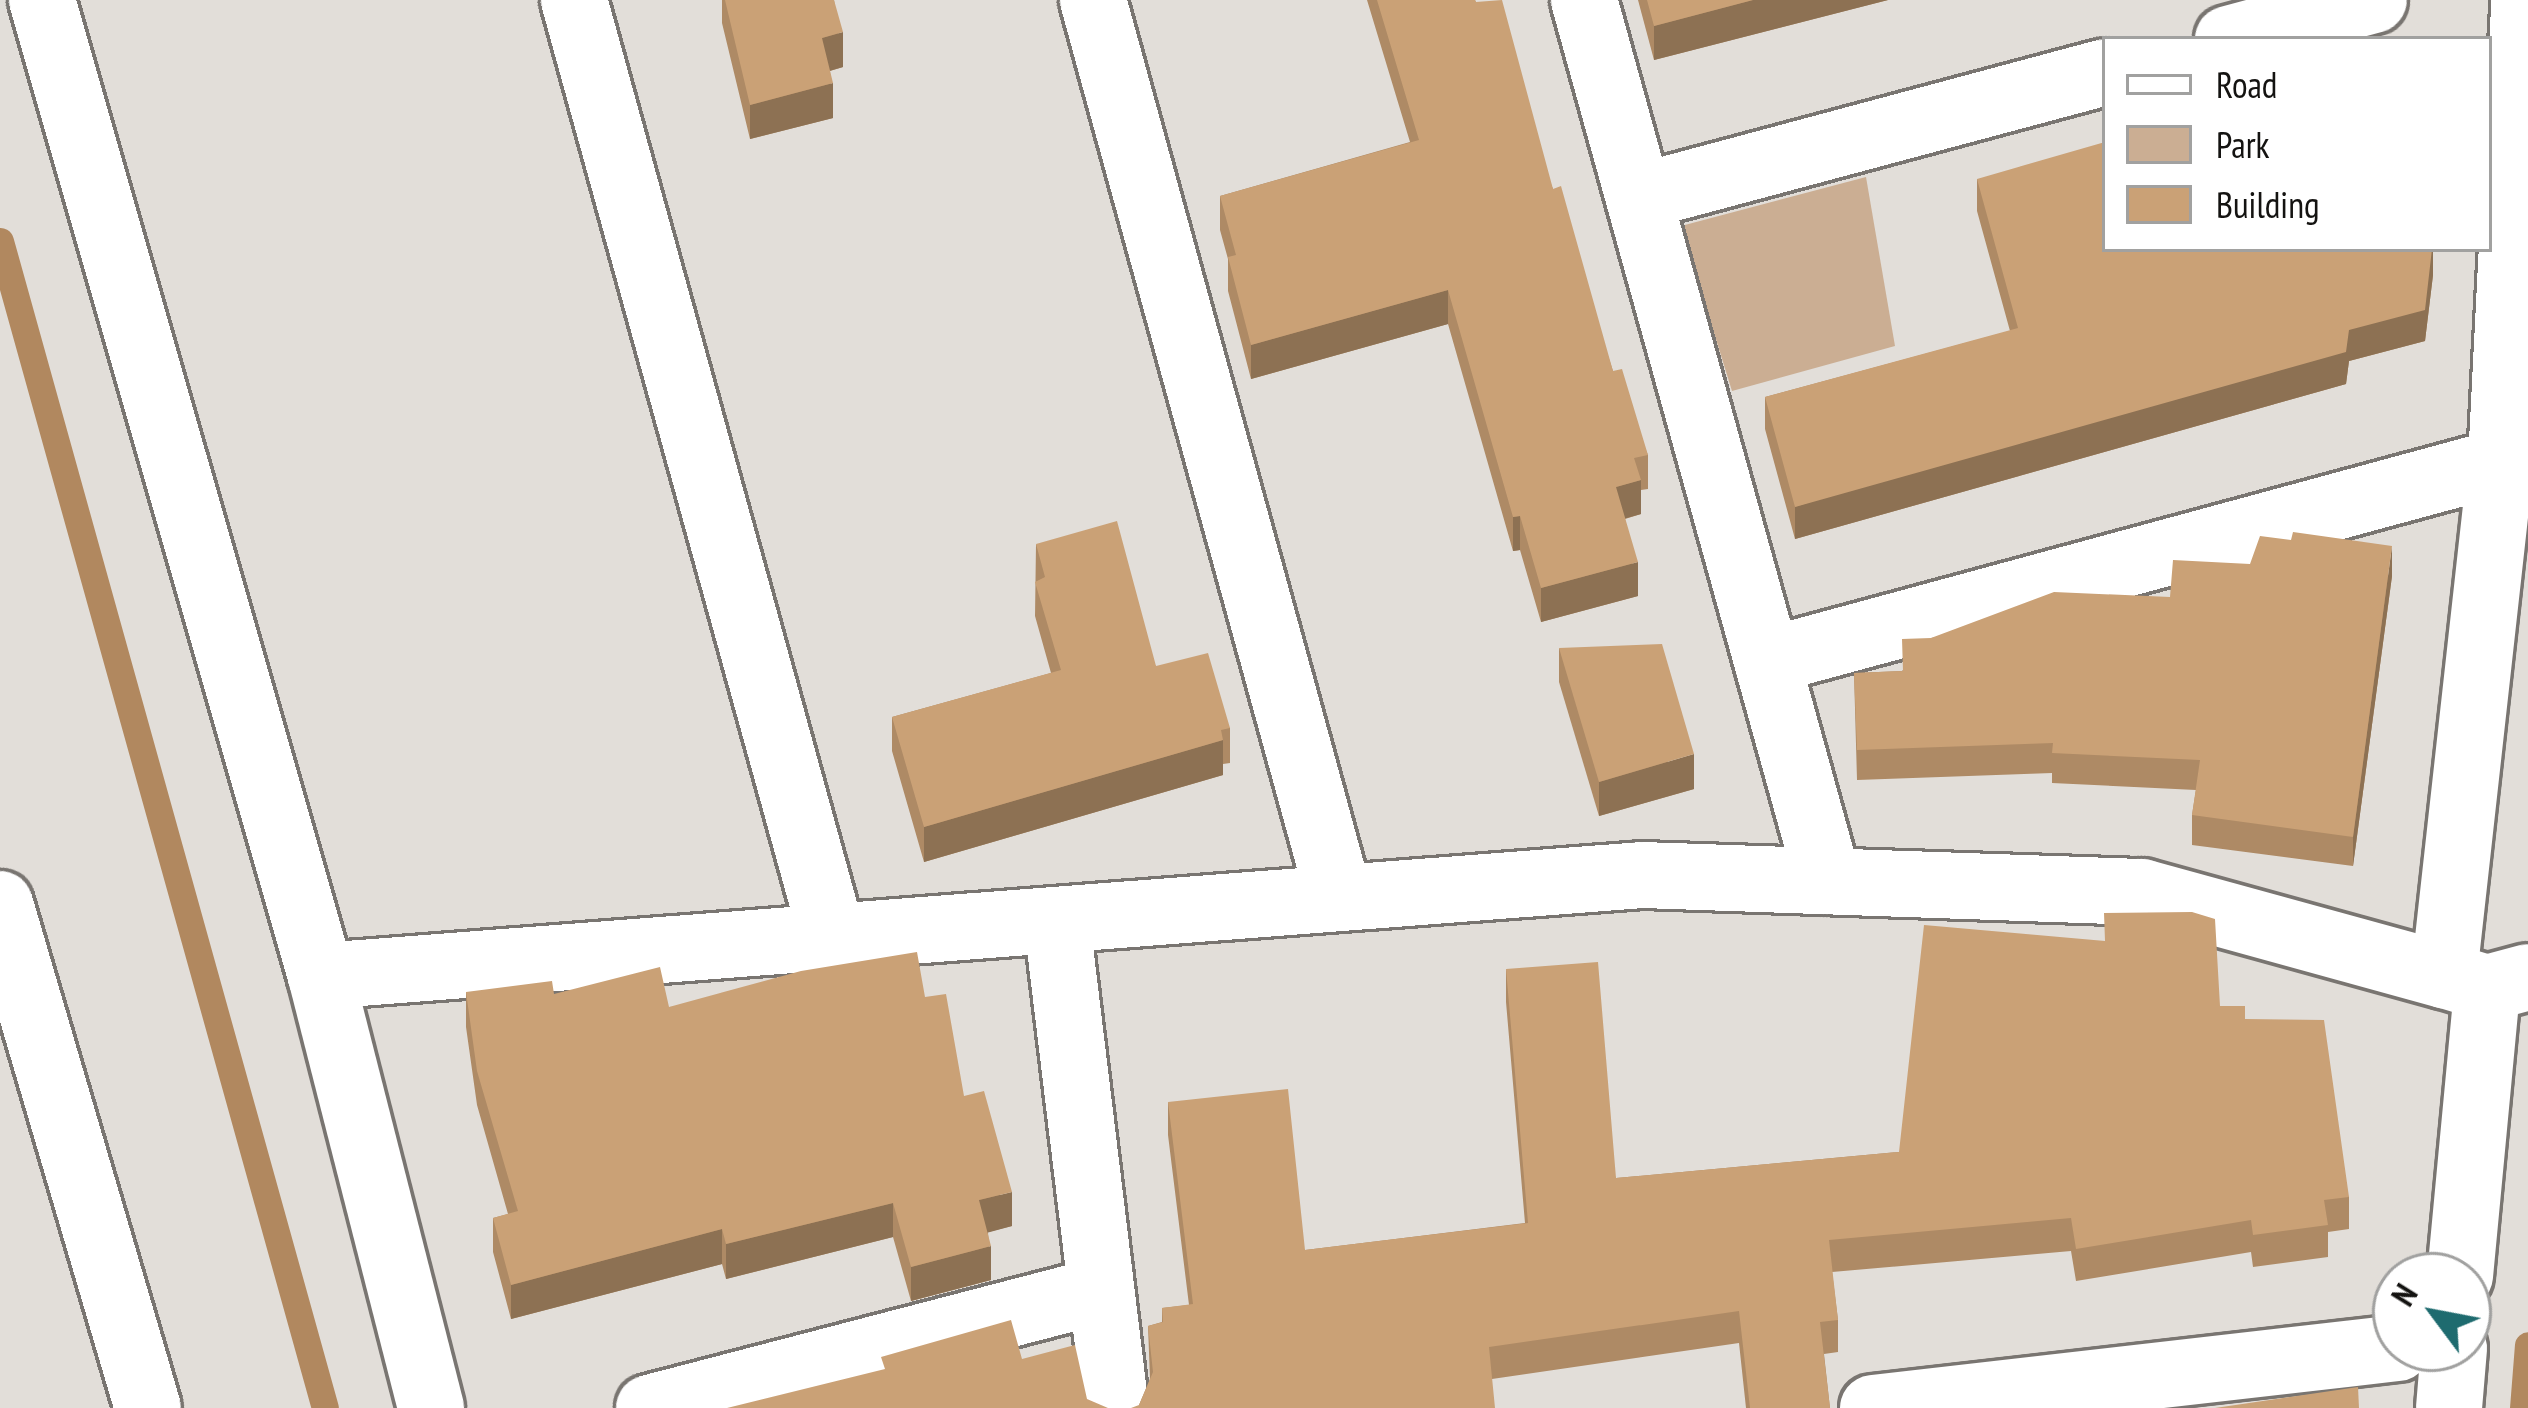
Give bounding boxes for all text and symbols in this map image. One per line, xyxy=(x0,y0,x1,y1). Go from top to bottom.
legend xyxy=(2102,36,2492,252)
text: Road xyxy=(2216,61,2277,108)
text: Park xyxy=(2216,121,2270,168)
text: Building xyxy=(2216,181,2320,228)
north arrow xyxy=(2372,1252,2492,1372)
text: N xyxy=(2381,1275,2427,1313)

